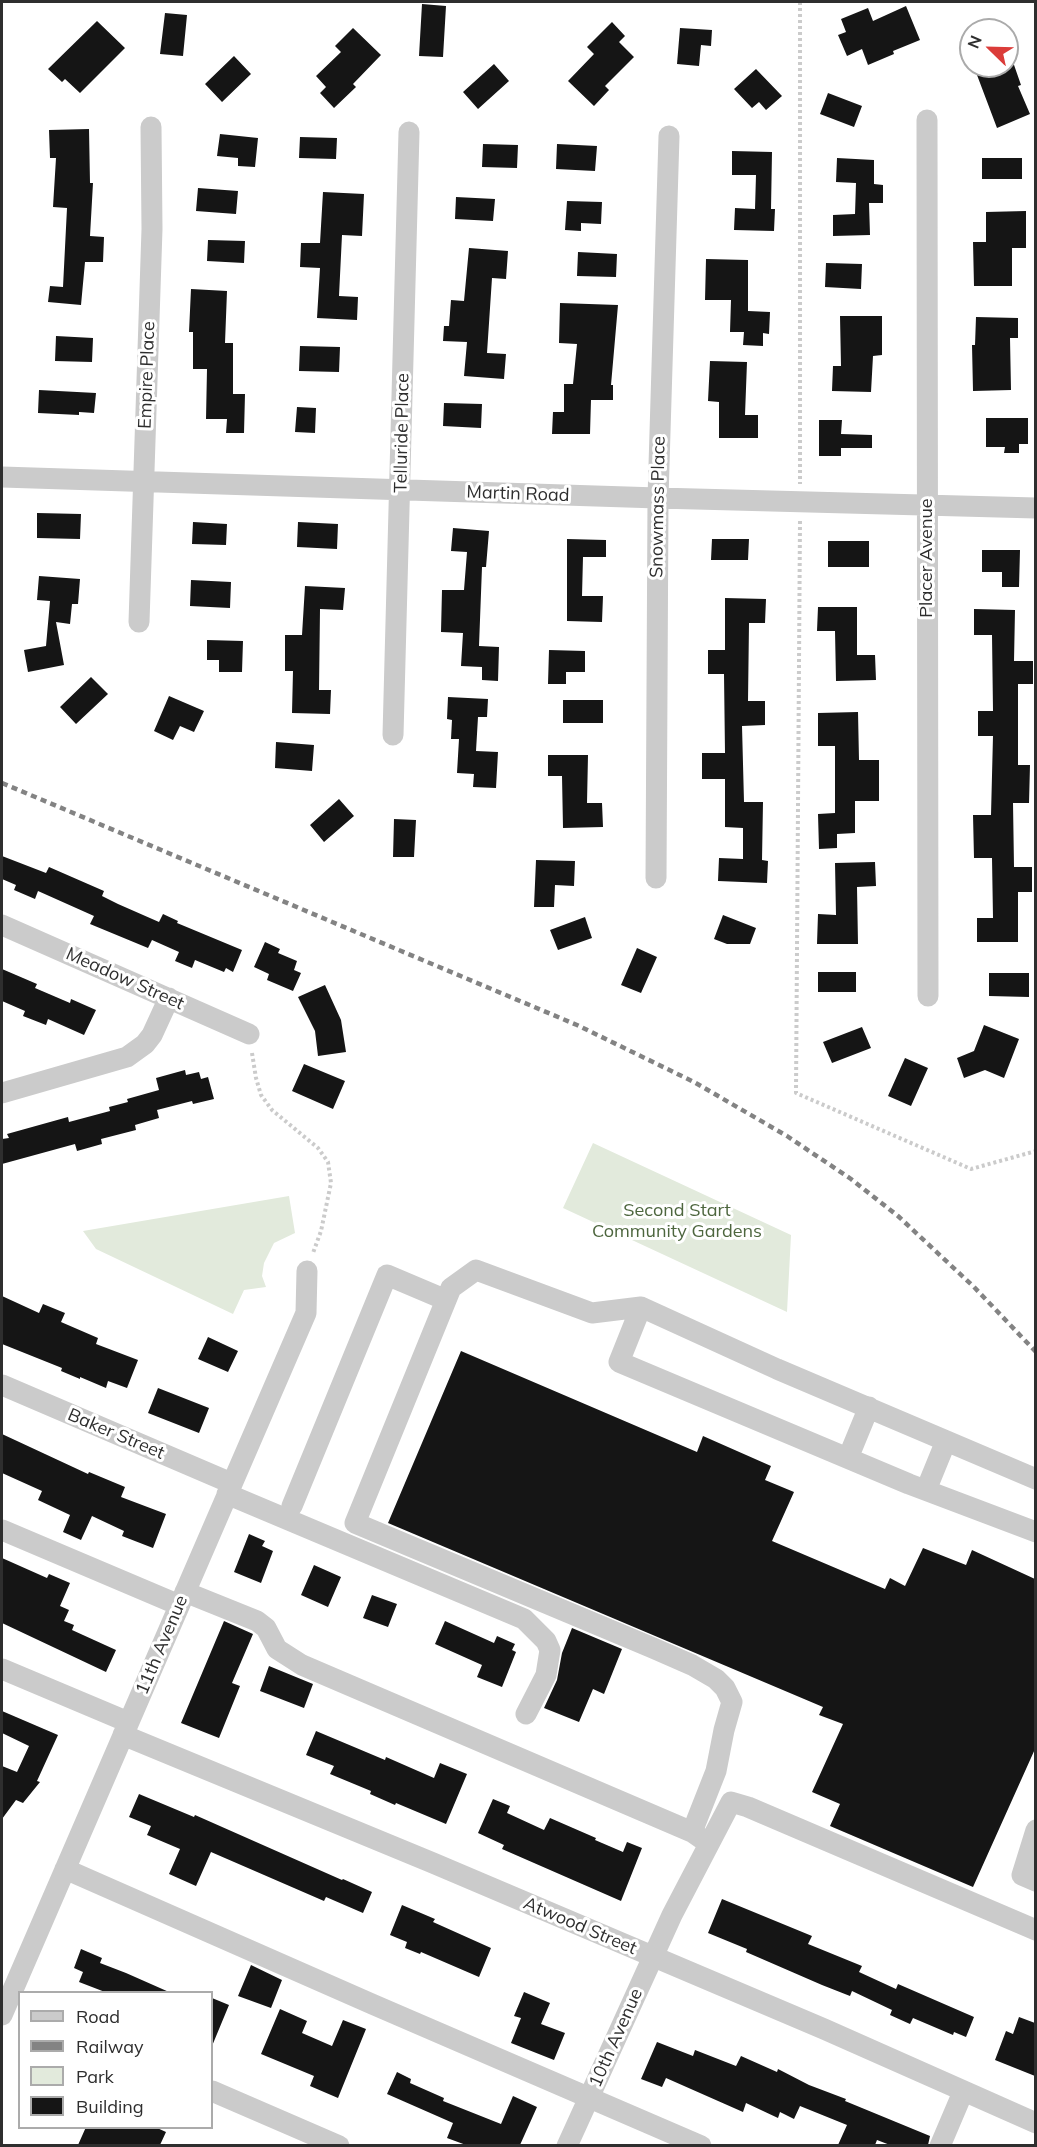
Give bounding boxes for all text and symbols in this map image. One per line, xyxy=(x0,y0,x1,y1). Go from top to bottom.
north arrow xyxy=(959,18,1019,78)
text: N xyxy=(963,32,986,51)
street label: Empire Place xyxy=(134,321,160,429)
street label: Telluride Place xyxy=(390,373,414,493)
street label: Snowmass Place xyxy=(646,436,670,578)
street label: Martin Road xyxy=(466,481,570,507)
street label: Placer Avenue xyxy=(916,498,938,618)
street label: Meadow Street xyxy=(63,943,187,1015)
park label: Second Start Community Gardens xyxy=(592,1200,762,1242)
street label: Baker Street xyxy=(64,1404,168,1464)
street label: 11th Avenue xyxy=(131,1592,193,1698)
street label: Atwood Street xyxy=(520,1892,640,1960)
street label: 10th Avenue xyxy=(585,1985,647,2091)
legend xyxy=(18,1991,213,2129)
text: Road xyxy=(76,2005,120,2028)
text: Railway xyxy=(76,2035,144,2058)
text: Park xyxy=(76,2065,114,2088)
text: Building xyxy=(76,2095,144,2118)

